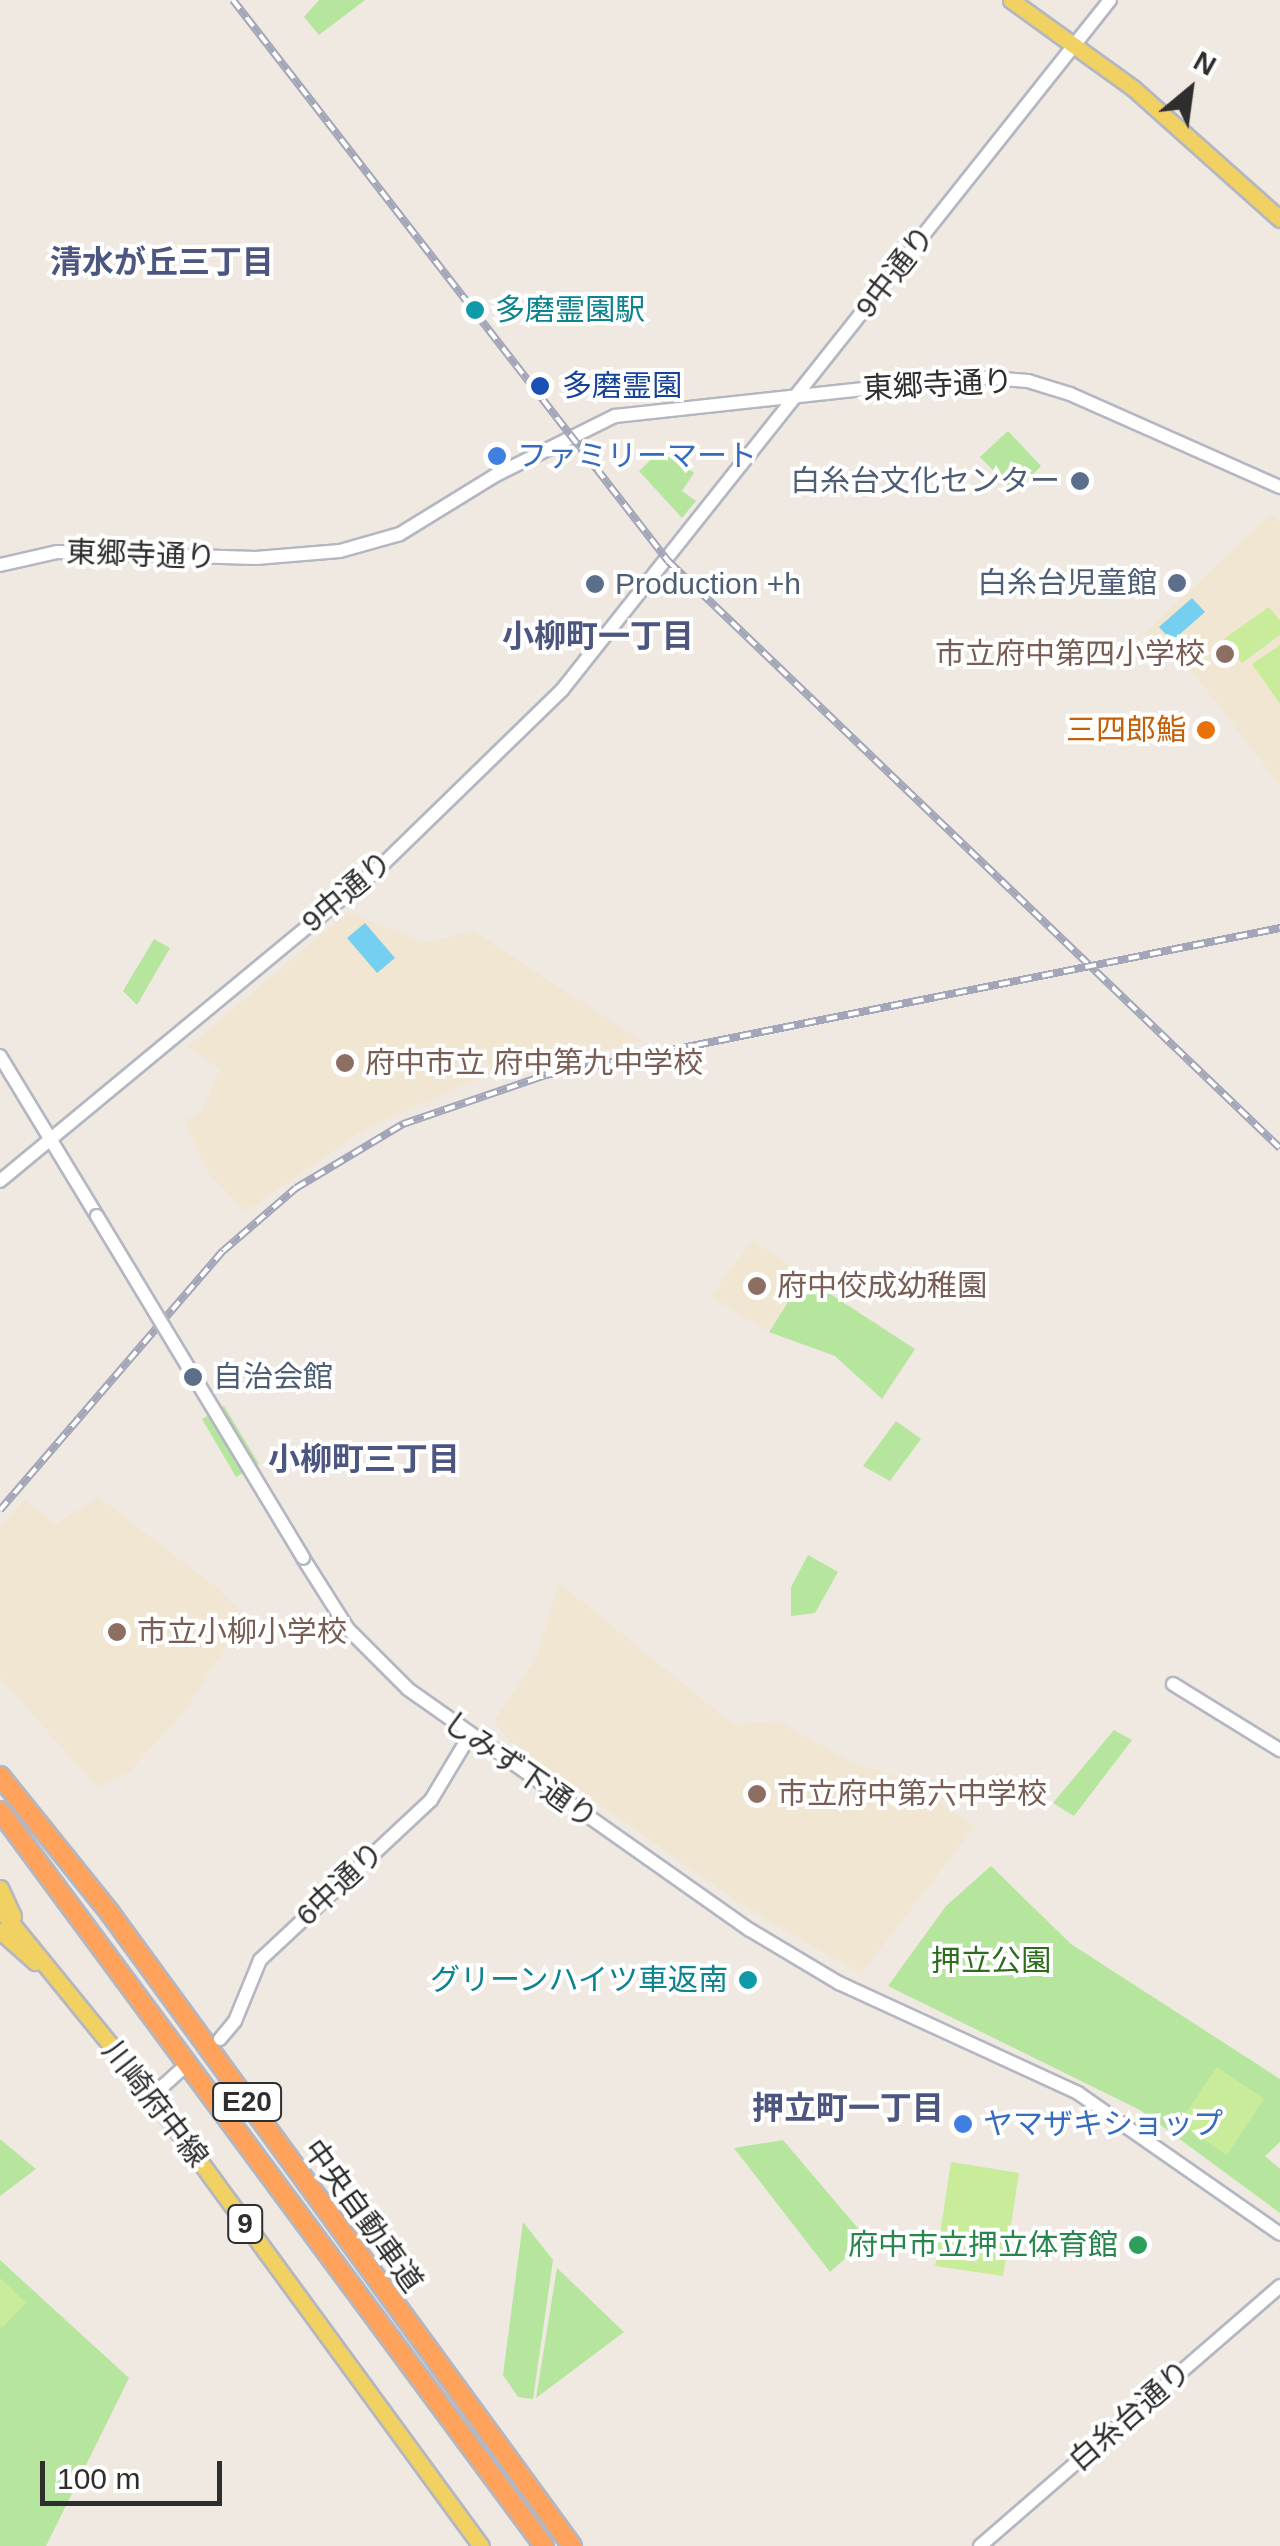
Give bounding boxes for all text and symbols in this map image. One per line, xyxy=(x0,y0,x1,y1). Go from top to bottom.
north arrow xyxy=(1140,40,1240,140)
text: N xyxy=(1188,45,1221,82)
street label: 9中通り xyxy=(848,219,942,325)
district label: 清水が丘三丁目 xyxy=(50,243,274,281)
place label: 多磨霊園駅 xyxy=(495,292,645,328)
marker: 多磨霊園駅 xyxy=(464,299,486,321)
street label: 東郷寺通り xyxy=(862,363,1014,407)
place label: 多磨霊園 xyxy=(562,368,682,404)
marker: 多磨霊園 xyxy=(527,373,553,399)
place label: ファミリーマート xyxy=(517,438,757,474)
marker: ファミリーマート xyxy=(486,445,508,467)
place label: 白糸台文化センター xyxy=(790,463,1060,499)
marker: 白糸台文化センター xyxy=(1069,470,1091,492)
street label: 東郷寺通り xyxy=(65,534,217,576)
place label: 白糸台児童館 xyxy=(977,565,1157,601)
place label: Production +h xyxy=(615,566,801,602)
marker: 白糸台児童館 xyxy=(1166,572,1188,594)
marker: Production +h xyxy=(584,573,606,595)
district label: 小柳町一丁目 xyxy=(502,617,694,655)
place label: 市立府中第四小学校 xyxy=(935,636,1205,672)
marker: 市立府中第四小学校 xyxy=(1214,643,1236,665)
place label: 三四郎鮨 xyxy=(1066,712,1186,748)
marker: 三四郎鮨 xyxy=(1195,719,1217,741)
street label: 9中通り xyxy=(295,844,399,940)
place label: 府中市立 府中第九中学校 xyxy=(365,1045,703,1081)
marker: 府中市立 府中第九中学校 xyxy=(334,1052,356,1074)
place label: 府中佼成幼稚園 xyxy=(777,1268,987,1304)
marker: 府中佼成幼稚園 xyxy=(746,1275,768,1297)
place label: 自治会館 xyxy=(213,1359,333,1395)
marker: 自治会館 xyxy=(182,1366,204,1388)
district label: 小柳町三丁目 xyxy=(268,1440,460,1478)
place label: 市立小柳小学校 xyxy=(137,1614,347,1650)
marker: 市立小柳小学校 xyxy=(106,1621,128,1643)
street label: しみず下通り xyxy=(436,1704,604,1836)
place label: 市立府中第六中学校 xyxy=(777,1776,1047,1812)
marker: 市立府中第六中学校 xyxy=(746,1783,768,1805)
street label: 6中通り xyxy=(289,1834,391,1934)
park label: 押立公園 xyxy=(931,1943,1051,1979)
place label: グリーンハイツ車返南 xyxy=(428,1962,728,1998)
marker: グリーンハイツ車返南 xyxy=(737,1969,759,1991)
street label: 川崎府中線 xyxy=(95,2034,215,2174)
road number: E20 xyxy=(212,2079,282,2125)
district label: 押立町一丁目 xyxy=(752,2089,944,2127)
place label: ヤマザキショップ xyxy=(983,2106,1223,2142)
marker: ヤマザキショップ xyxy=(952,2113,974,2135)
street label: 中央自動車道 xyxy=(296,2133,430,2299)
road number: 9 xyxy=(225,2201,265,2247)
place label: 府中市立押立体育館 xyxy=(848,2227,1118,2263)
marker: 府中市立押立体育館 xyxy=(1127,2234,1149,2256)
street label: 白糸台通り xyxy=(1062,2353,1198,2479)
scale bar xyxy=(45,2441,228,2503)
text: 100 m xyxy=(57,2462,140,2495)

